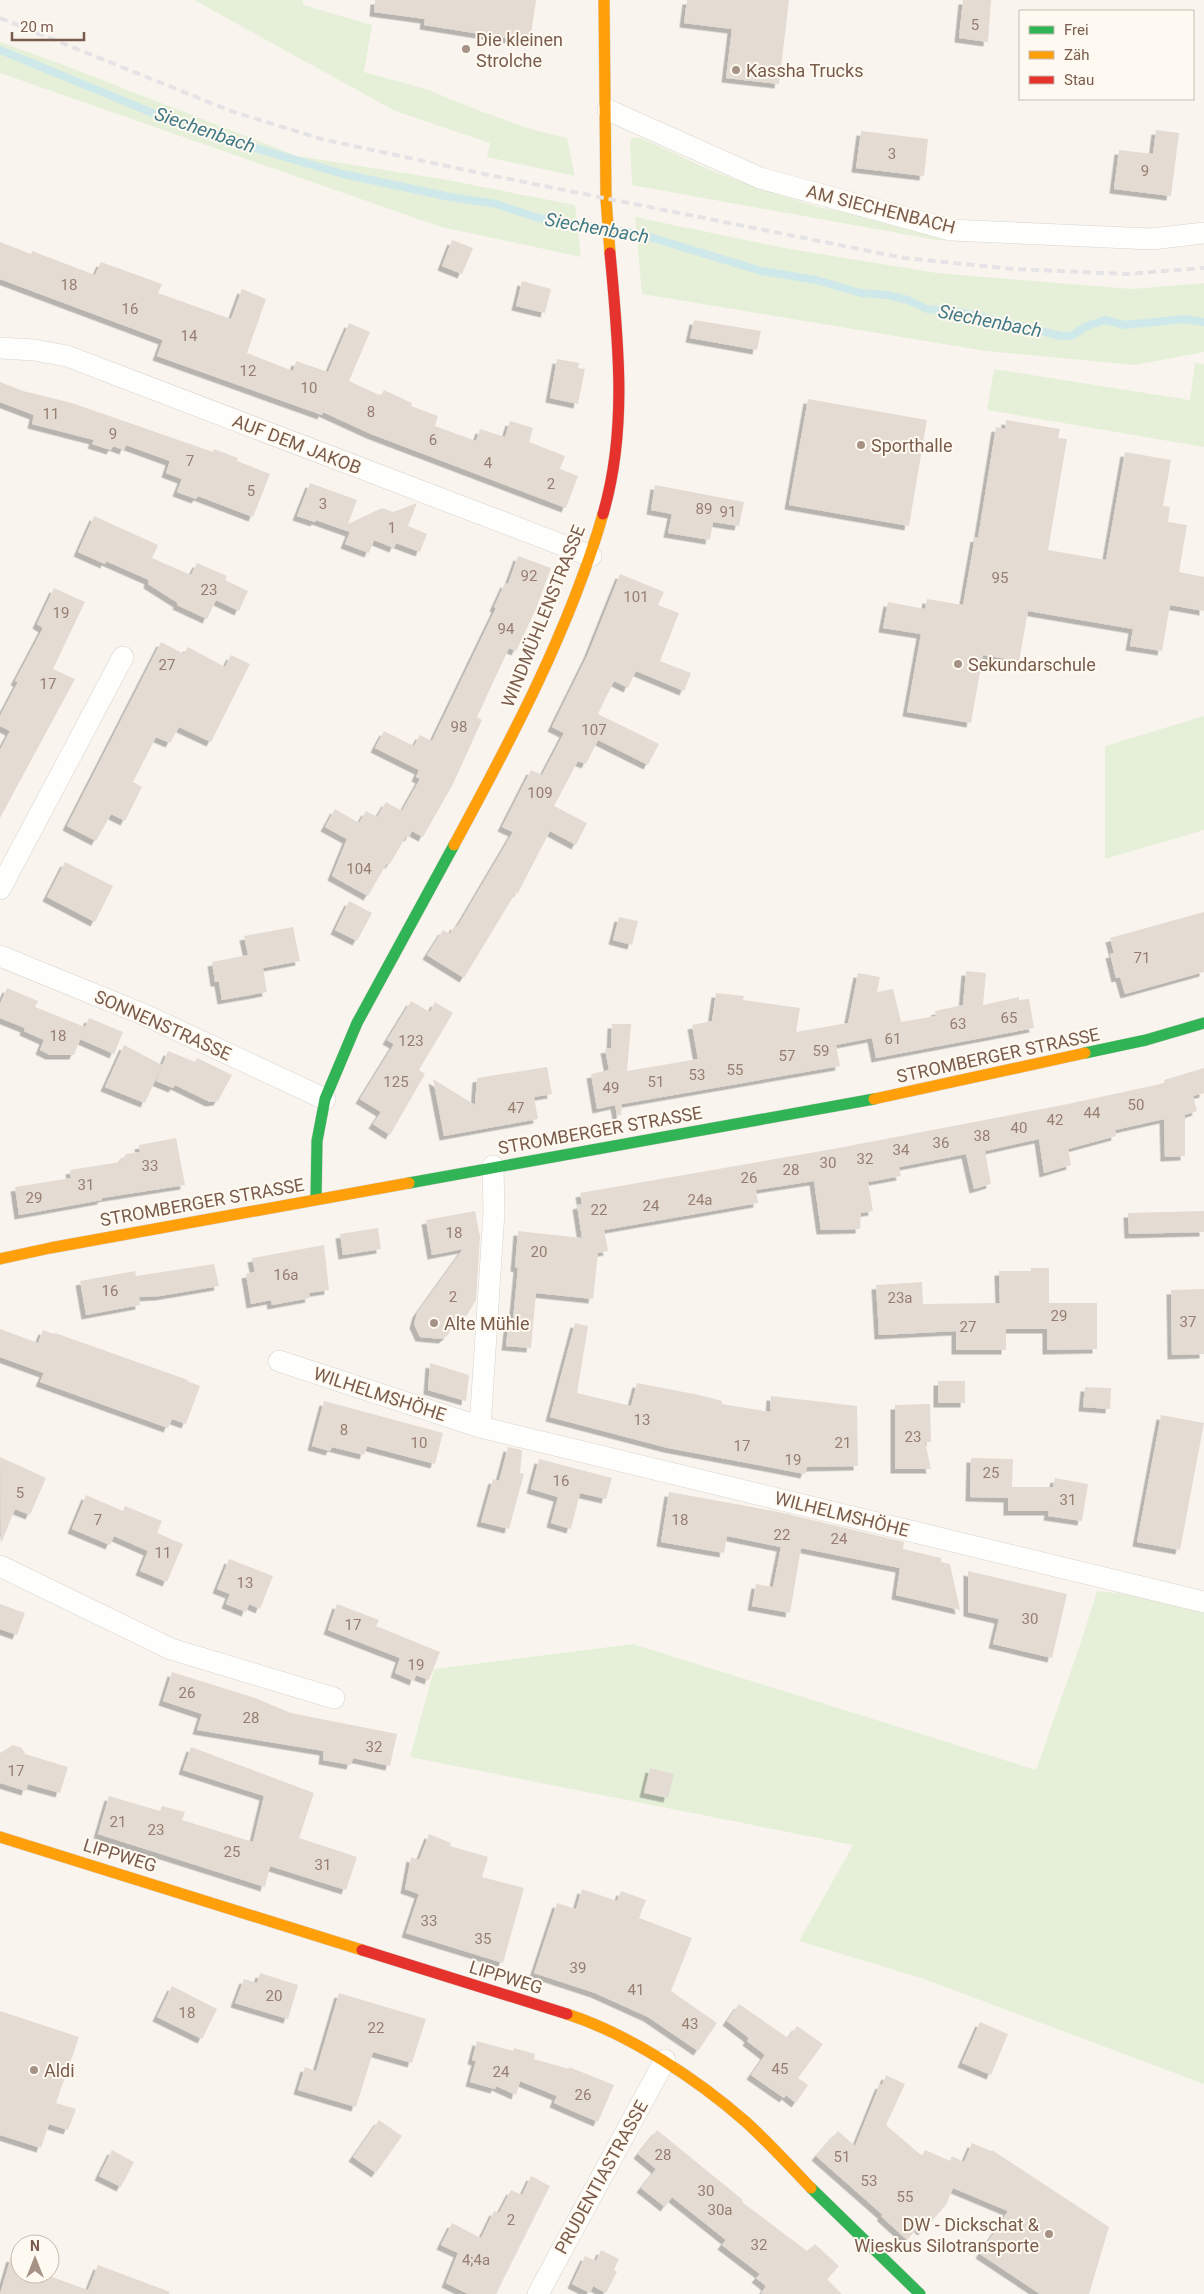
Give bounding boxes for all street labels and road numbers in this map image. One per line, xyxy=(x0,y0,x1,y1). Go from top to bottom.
street label: AM SIECHENBACH xyxy=(804,180,958,238)
street label: AUF DEM JAKOB xyxy=(230,410,364,478)
street label: WINDMÜHLENSTRASSE xyxy=(497,522,589,710)
street label: SONNENSTRASSE xyxy=(91,985,235,1065)
street label: STROMBERGER STRASSE xyxy=(895,1023,1101,1087)
street label: STROMBERGER STRASSE xyxy=(496,1102,704,1158)
street label: STROMBERGER STRASSE xyxy=(98,1174,306,1230)
street label: WILHELMSHÖHE xyxy=(311,1363,449,1425)
street label: WILHELMSHÖHE xyxy=(772,1487,912,1541)
street label: LIPPWEG xyxy=(81,1834,159,1876)
street label: LIPPWEG xyxy=(467,1956,545,1998)
street label: PRUDENTIASTRASSE xyxy=(550,2097,652,2257)

